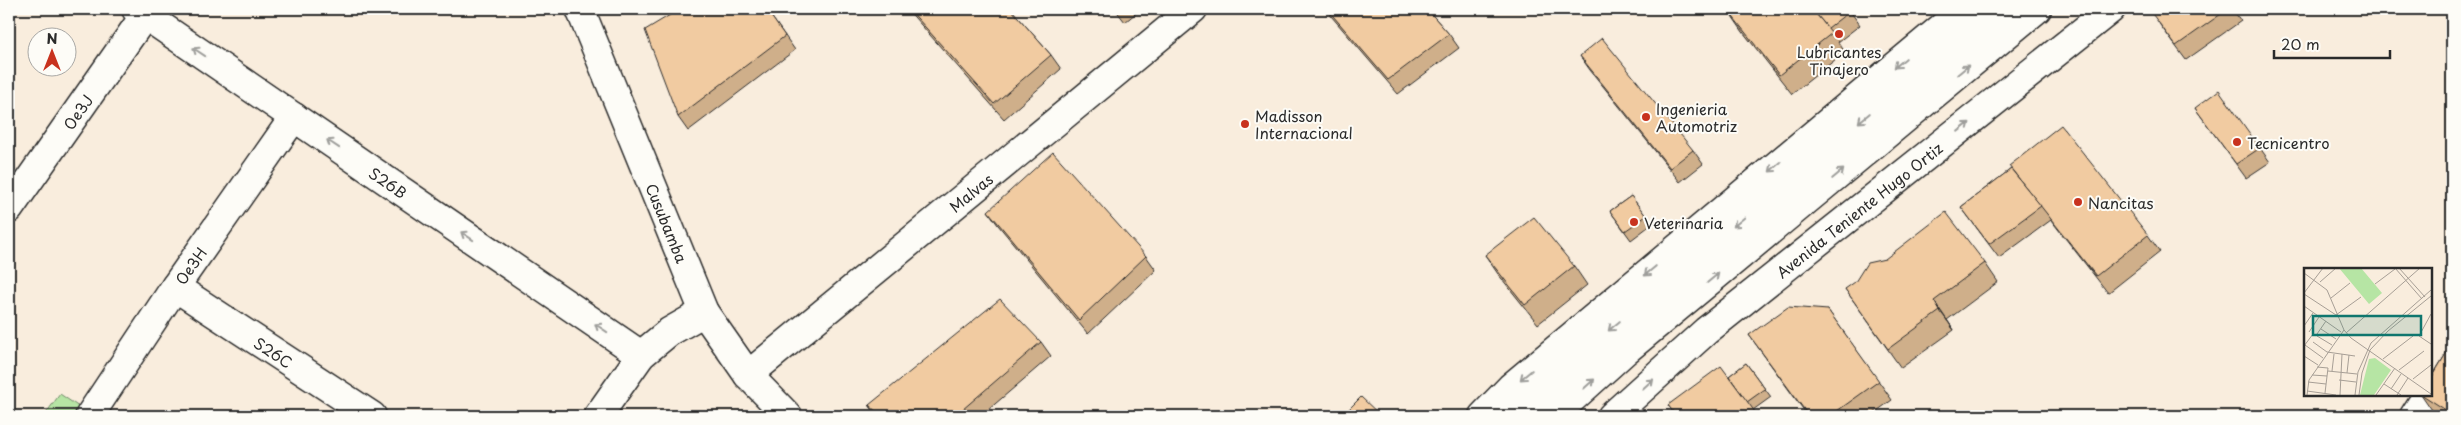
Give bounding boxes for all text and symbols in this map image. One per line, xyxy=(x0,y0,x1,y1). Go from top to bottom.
north arrow xyxy=(28,28,78,78)
text: N xyxy=(46,28,58,49)
marker: Lubricantes Tinajero xyxy=(1833,28,1845,40)
scale bar xyxy=(2274,28,2390,60)
text: 20 m xyxy=(2281,32,2320,55)
place label: Lubricantes Tinajero xyxy=(1797,40,1881,80)
one-way arrow xyxy=(192,47,206,57)
one-way arrow xyxy=(1894,57,1907,68)
one-way arrow xyxy=(1956,65,1969,76)
street label: Oe3J xyxy=(57,89,98,134)
place label: Ingenieria Automotriz xyxy=(1656,97,1737,137)
place label: Madisson Internacional xyxy=(1255,104,1353,144)
marker: Ingenieria Automotriz xyxy=(1640,111,1652,123)
one-way arrow xyxy=(1858,113,1871,124)
marker: Madisson Internacional xyxy=(1239,118,1251,130)
one-way arrow xyxy=(1957,121,1970,132)
place label: Tecnicentro xyxy=(2247,131,2330,154)
street label: Avenida Teniente Hugo Ortiz xyxy=(1771,136,1947,283)
marker: Tecnicentro xyxy=(2231,136,2243,148)
one-way arrow xyxy=(326,139,340,149)
street label: S26B xyxy=(365,161,412,203)
one-way arrow xyxy=(1769,161,1782,172)
street label: Malvas xyxy=(944,167,997,217)
one-way arrow xyxy=(1831,169,1844,180)
street label: Cusubamba xyxy=(641,179,694,267)
place label: Nancitas xyxy=(2088,191,2154,214)
marker: Nancitas xyxy=(2072,196,2084,208)
place label: Veterinaria xyxy=(1644,211,1724,234)
marker: Veterinaria xyxy=(1628,216,1640,228)
one-way arrow xyxy=(1733,216,1746,227)
one-way arrow xyxy=(460,231,474,241)
street label: Oe3H xyxy=(169,242,211,289)
one-way arrow xyxy=(1644,265,1657,276)
inset map xyxy=(2304,268,2431,395)
one-way arrow xyxy=(1706,273,1719,284)
one-way arrow xyxy=(1608,320,1621,331)
one-way arrow xyxy=(594,323,608,333)
street label: S26C xyxy=(250,330,298,373)
one-way arrow xyxy=(1519,369,1532,381)
one-way arrow xyxy=(1583,378,1596,389)
one-way arrow xyxy=(1641,378,1654,389)

